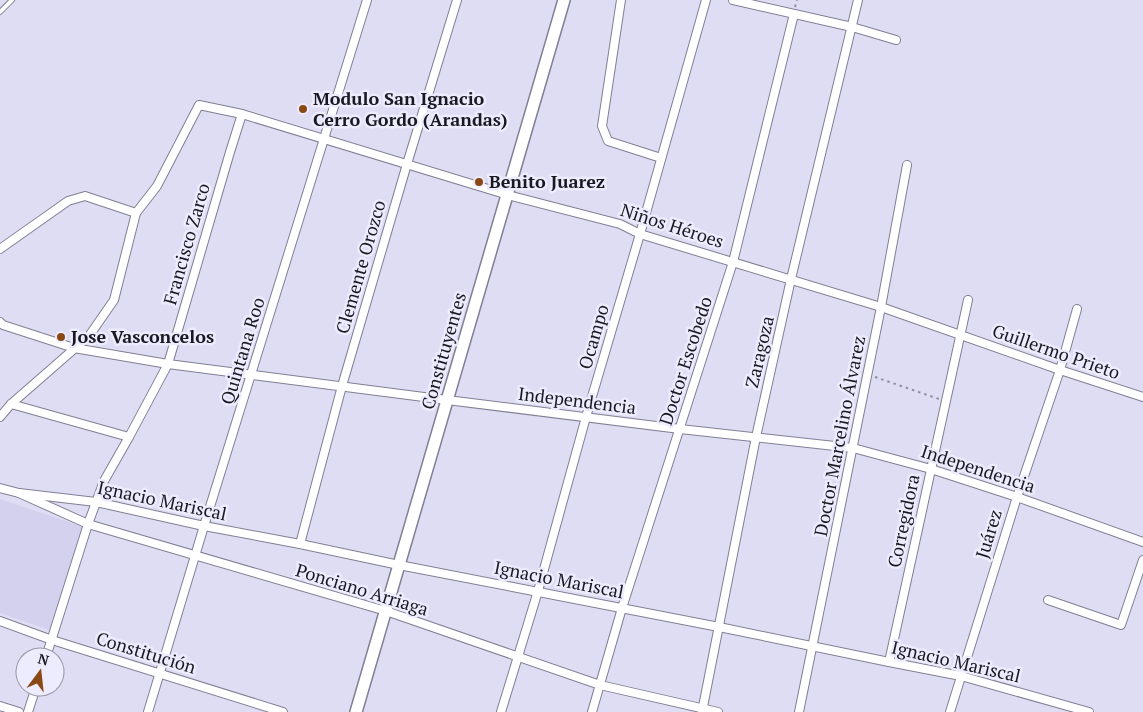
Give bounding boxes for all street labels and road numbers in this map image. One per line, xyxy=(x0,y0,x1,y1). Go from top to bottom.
street label: Francisco Zarco xyxy=(157,180,215,307)
street label: Clemente Orozco xyxy=(329,197,391,336)
street label: Niños Héroes xyxy=(618,197,727,253)
street label: Constituyentes xyxy=(415,289,471,412)
street label: Doctor Escobedo xyxy=(653,293,717,428)
street label: Quintana Roo xyxy=(214,294,270,407)
street label: Ocampo xyxy=(572,301,614,372)
street label: Zaragoza xyxy=(739,313,779,390)
street label: Guillermo Prieto xyxy=(989,318,1123,384)
street label: Doctor Marcelino Álvarez xyxy=(808,334,870,538)
street label: Independencia xyxy=(517,381,637,419)
street label: Independencia xyxy=(918,438,1038,498)
street label: Corregidora xyxy=(881,472,925,570)
street label: Ignacio Mariscal xyxy=(95,475,229,525)
street label: Juárez xyxy=(969,506,1007,561)
street label: Ignacio Mariscal xyxy=(492,555,626,603)
street label: Ponciano Arriaga xyxy=(293,557,432,621)
street label: Constitución xyxy=(93,625,199,679)
street label: Ignacio Mariscal xyxy=(889,635,1023,688)

